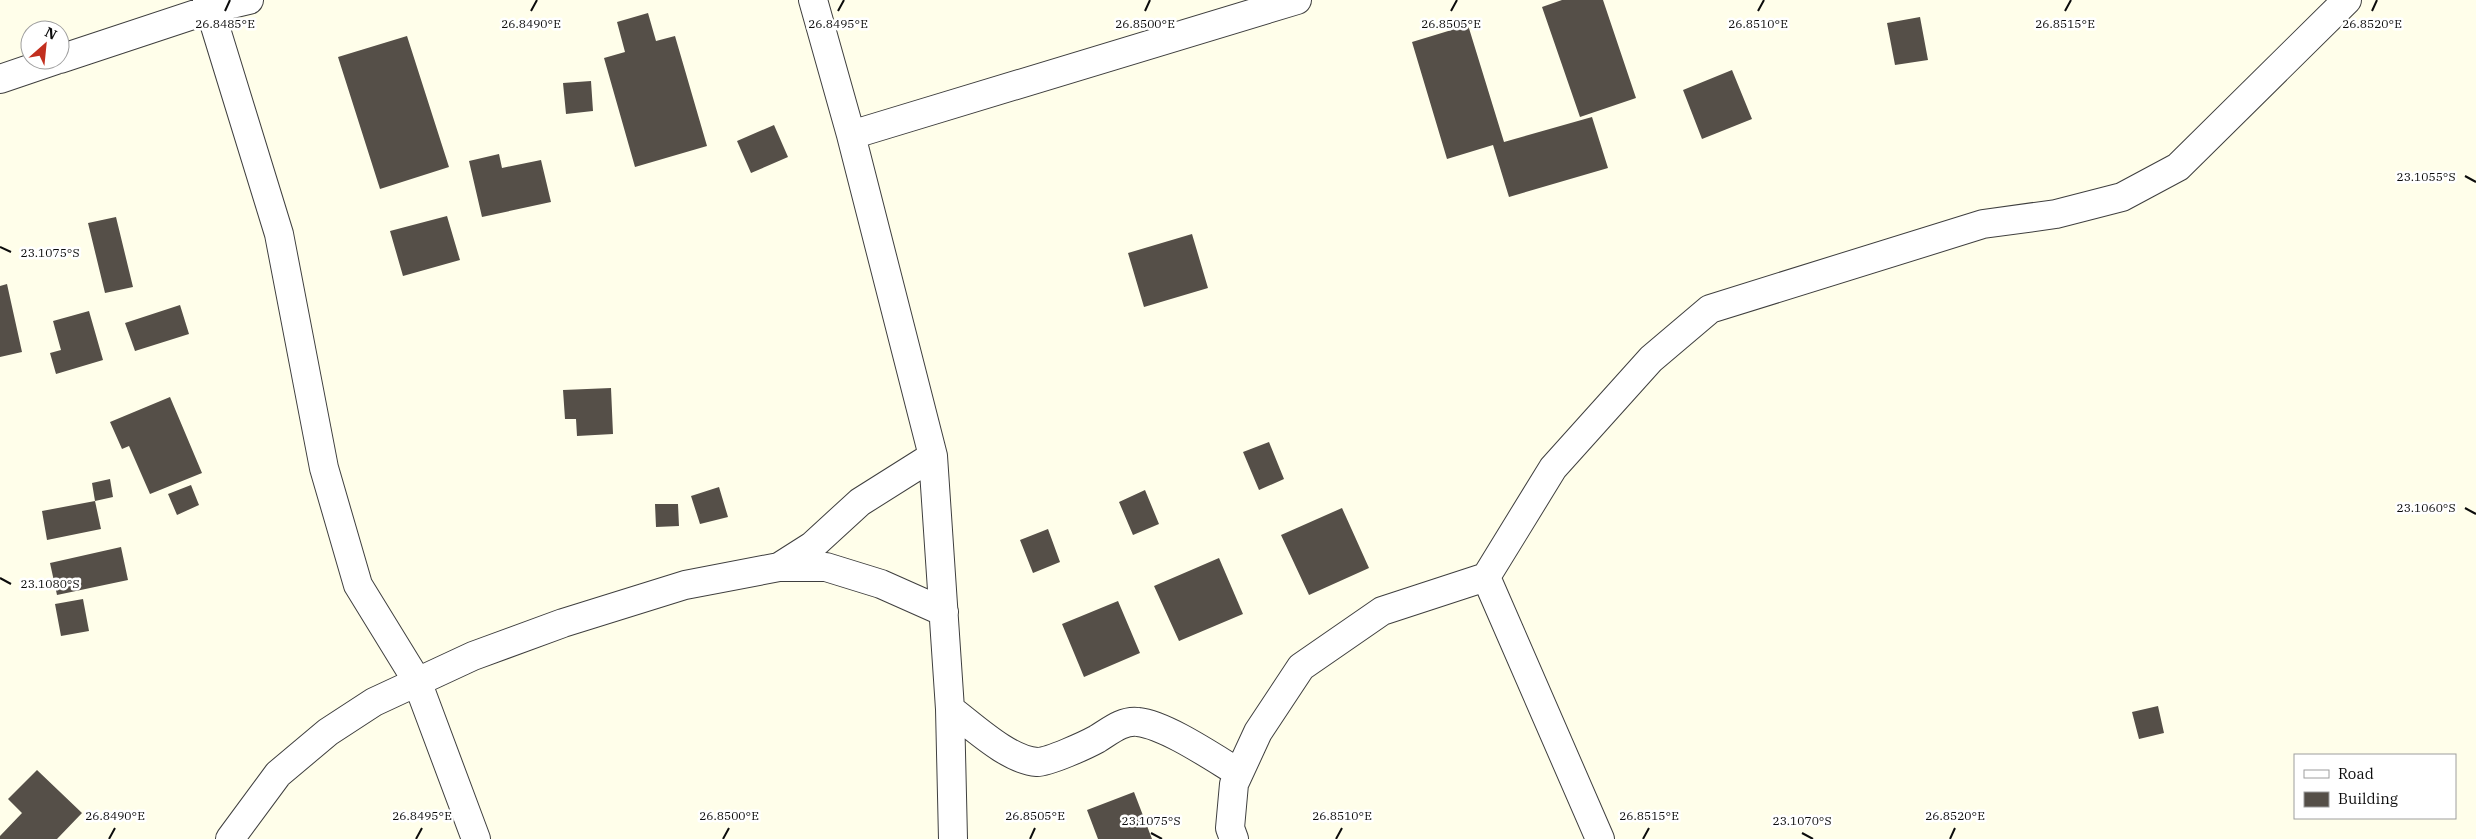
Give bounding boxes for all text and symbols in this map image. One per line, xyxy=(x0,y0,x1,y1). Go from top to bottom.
text: 26.8485°E xyxy=(195,16,255,31)
text: 26.8490°E xyxy=(501,16,561,31)
text: 26.8495°E xyxy=(808,16,868,31)
text: 26.8500°E xyxy=(1115,16,1175,31)
text: 26.8505°E xyxy=(1421,16,1481,31)
text: 26.8510°E xyxy=(1728,16,1788,31)
text: 26.8515°E xyxy=(2035,16,2095,31)
text: 26.8520°E xyxy=(2342,16,2402,31)
north arrow xyxy=(20,20,70,70)
text: N xyxy=(42,23,60,44)
text: 23.1055°S xyxy=(2396,169,2456,184)
text: 23.1075°S xyxy=(20,245,80,260)
text: 23.1060°S xyxy=(2396,500,2456,515)
text: 23.1080°S xyxy=(20,576,80,591)
legend xyxy=(2294,754,2456,819)
text: Road xyxy=(2338,764,2374,783)
text: Building xyxy=(2338,789,2398,808)
text: 26.8490°E xyxy=(85,808,145,823)
text: 26.8495°E xyxy=(392,808,452,823)
text: 26.8500°E xyxy=(699,808,759,823)
text: 26.8505°E xyxy=(1005,808,1065,823)
text: 26.8510°E xyxy=(1312,808,1372,823)
text: 26.8515°E xyxy=(1619,808,1679,823)
text: 26.8520°E xyxy=(1925,808,1985,823)
text: 23.1075°S xyxy=(1121,813,1181,828)
text: 23.1070°S xyxy=(1772,813,1832,828)

